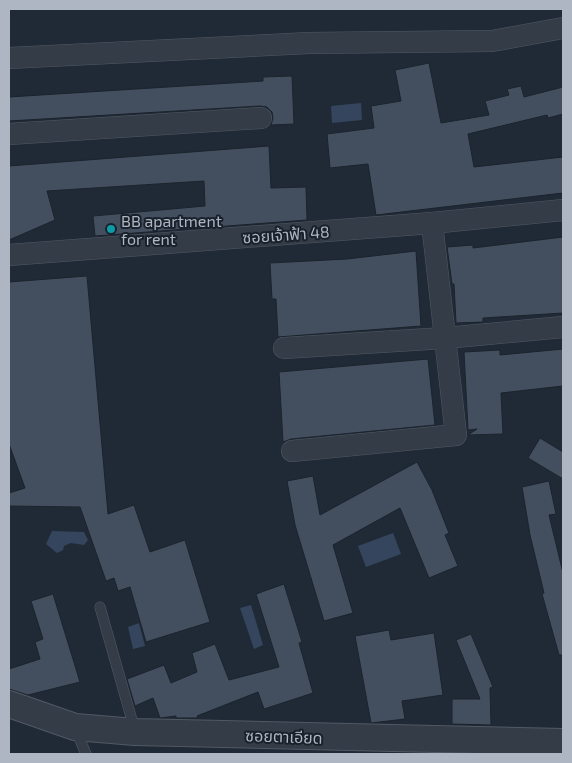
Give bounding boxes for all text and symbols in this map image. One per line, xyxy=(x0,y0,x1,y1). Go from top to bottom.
place label: BB apartment for rent xyxy=(121,211,222,248)
street label: ซอยเจ้าฟ้า 48 xyxy=(242,221,330,247)
marker: BB apartment for rent xyxy=(105,223,117,235)
street label: ซอยตาเอียด xyxy=(245,725,323,747)

